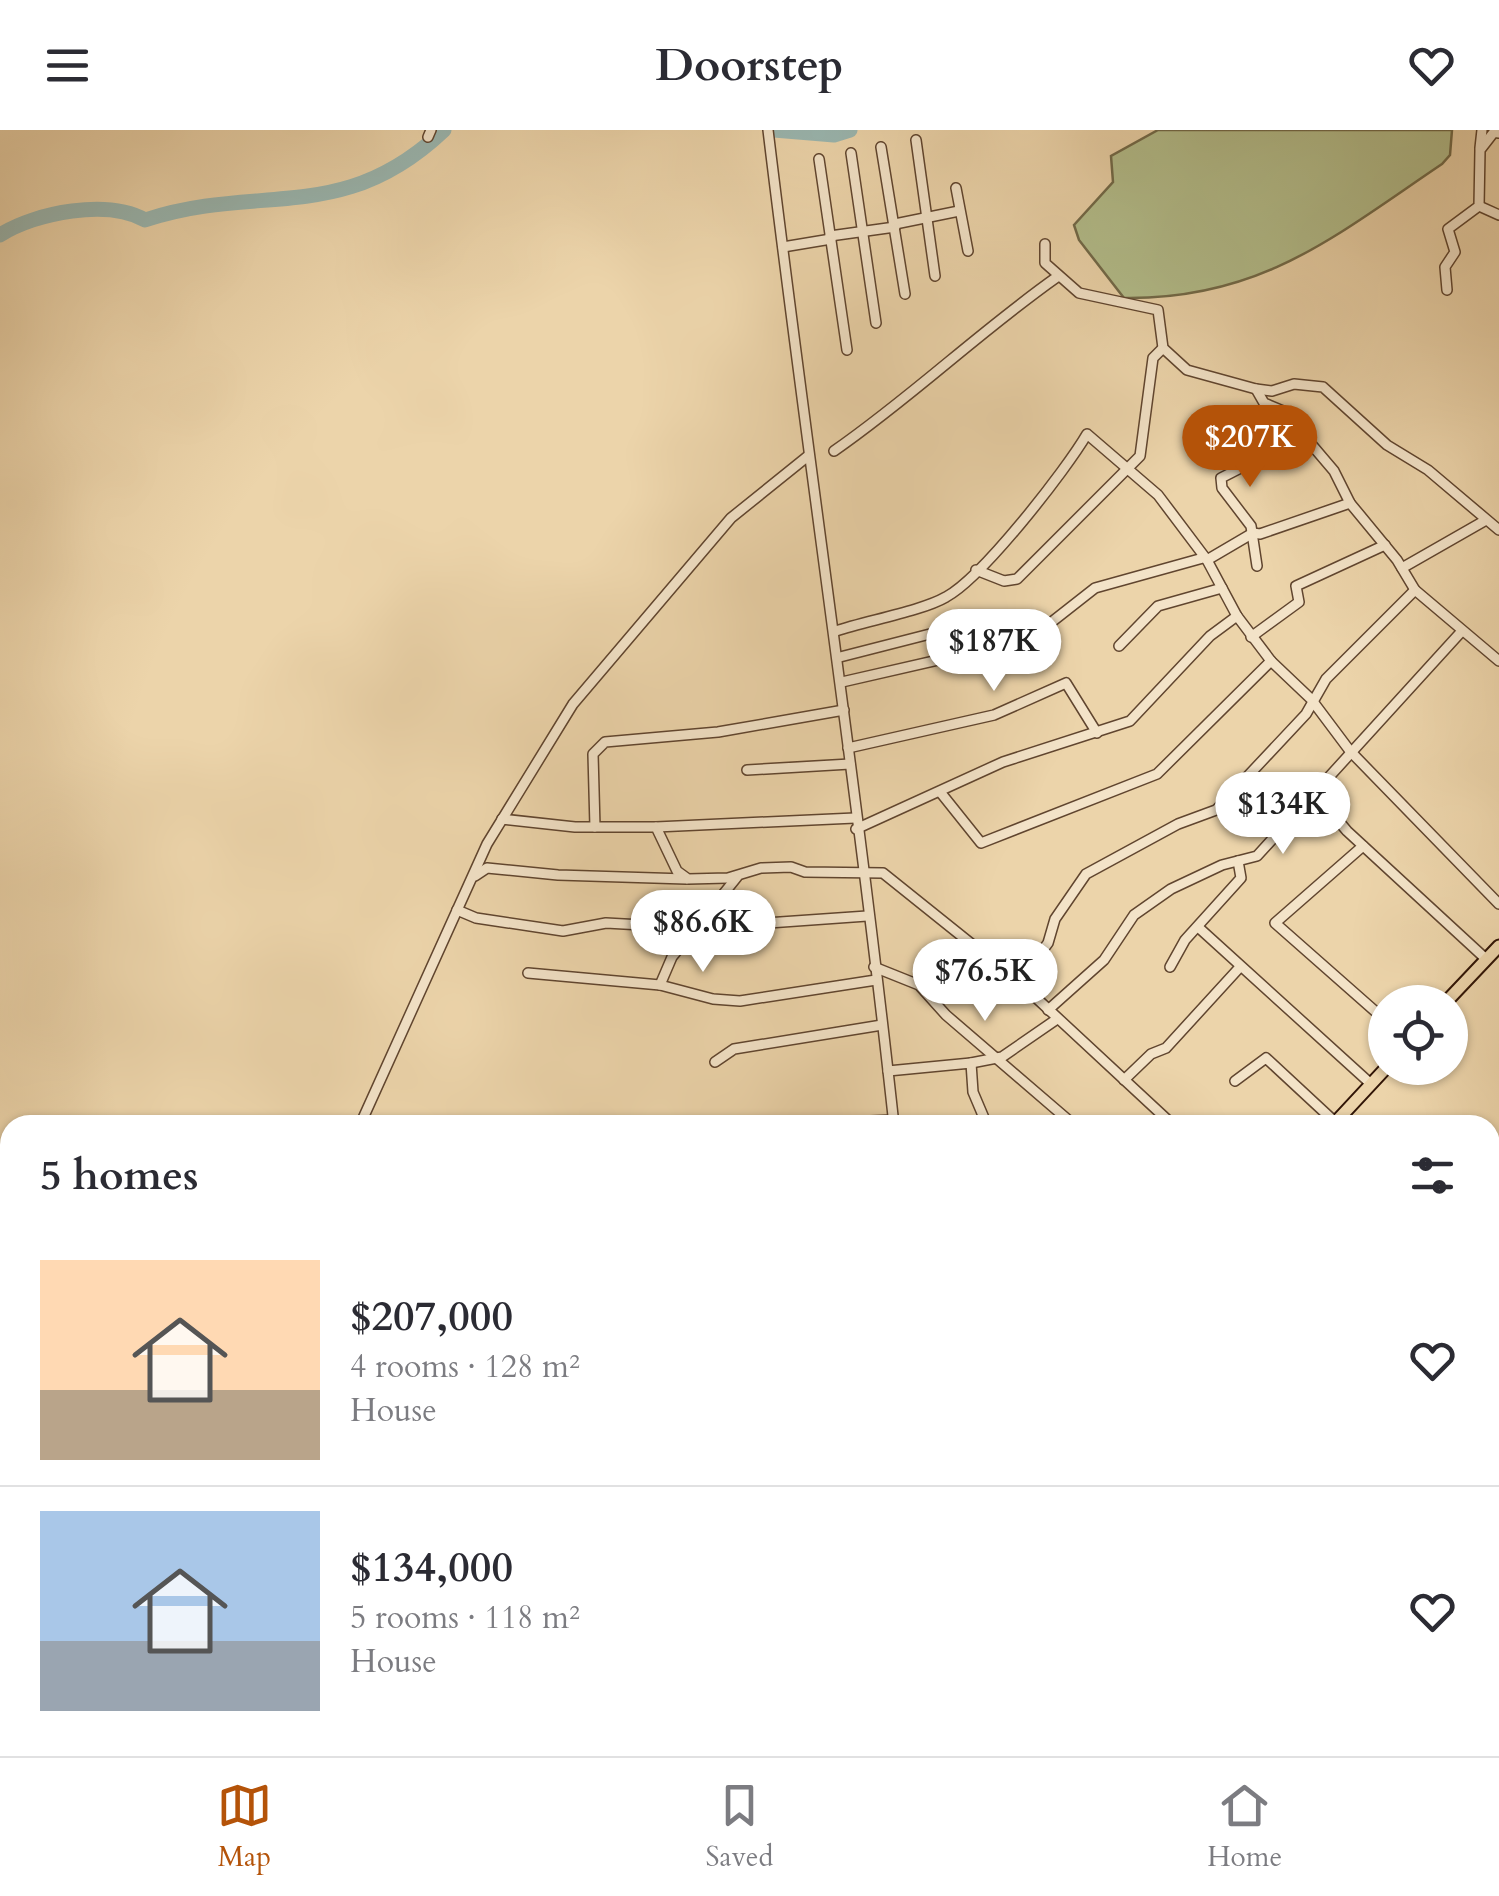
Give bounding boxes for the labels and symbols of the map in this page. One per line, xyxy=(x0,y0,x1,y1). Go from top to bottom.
pin: $207K xyxy=(1180,405,1320,490)
pin: $187K xyxy=(924,609,1064,694)
pin: $134K xyxy=(1213,772,1353,857)
pin: $86.6K xyxy=(622,890,784,975)
pin: $76.5K xyxy=(904,939,1066,1024)

